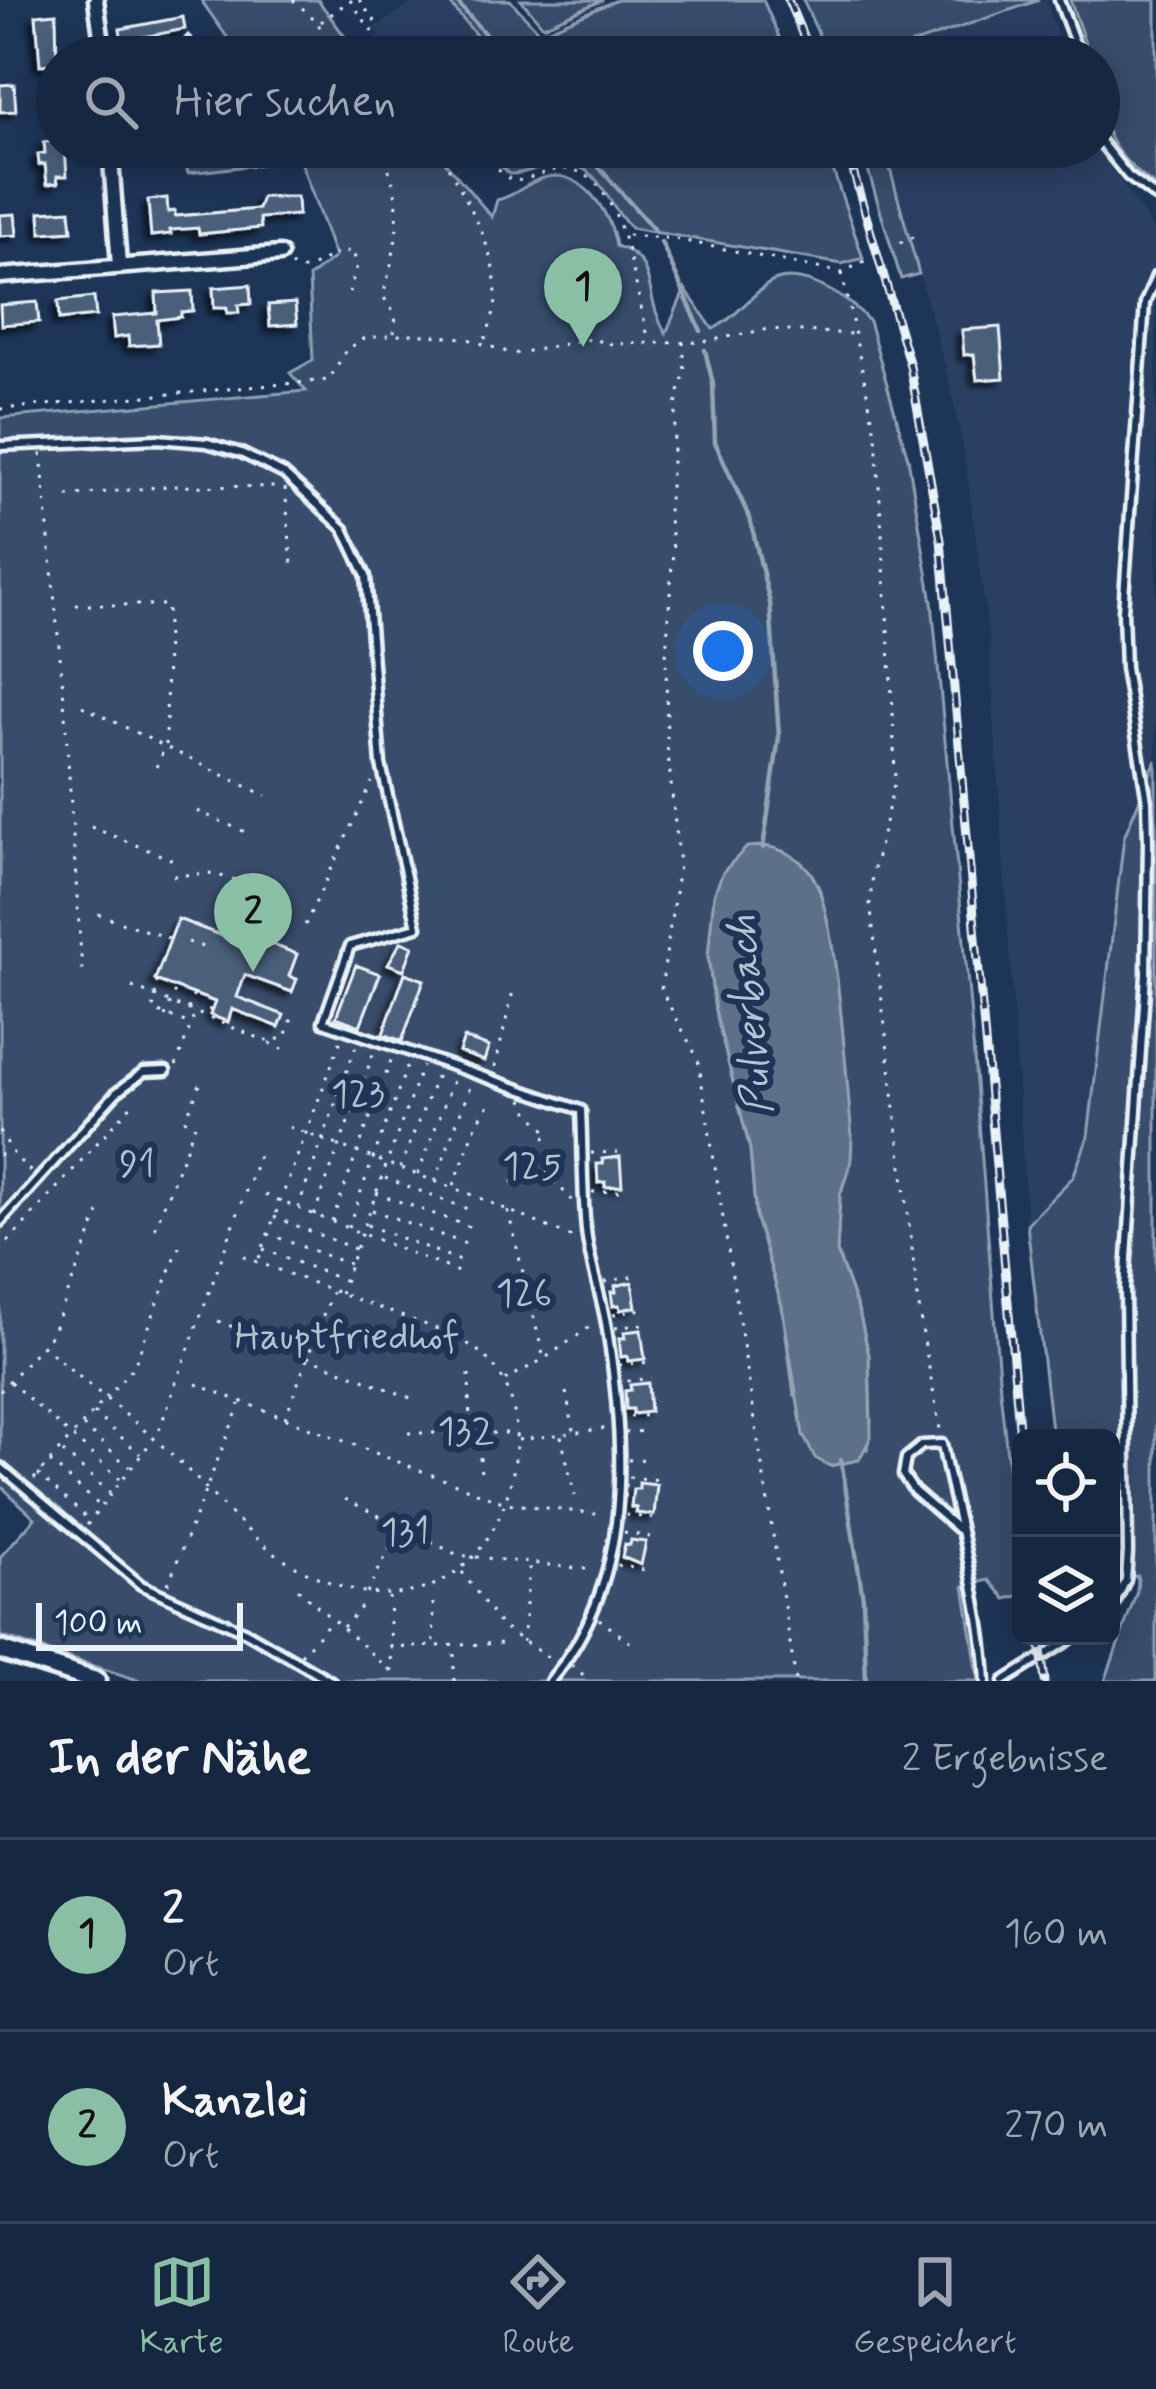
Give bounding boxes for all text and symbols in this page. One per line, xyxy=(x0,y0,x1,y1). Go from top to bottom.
search box xyxy=(36,36,1120,168)
icon: search xyxy=(78,69,144,135)
text: Hier suchen xyxy=(174,73,396,132)
pin: 1 xyxy=(544,248,622,347)
your location xyxy=(693,621,753,681)
pin: 2 xyxy=(214,873,292,972)
water label: Pulverbach xyxy=(715,913,788,1117)
park label: 123 xyxy=(331,1070,385,1121)
park label: 91 xyxy=(119,1140,155,1191)
park label: 125 xyxy=(502,1142,562,1193)
park label: 126 xyxy=(496,1269,552,1320)
park label: Hauptfriedhof xyxy=(234,1312,460,1363)
park label: 132 xyxy=(437,1407,495,1458)
map controls xyxy=(1012,1429,1120,1645)
button: locate xyxy=(1012,1429,1120,1537)
park label: 131 xyxy=(380,1508,430,1559)
button: layers xyxy=(1012,1537,1120,1645)
scale bar xyxy=(36,1597,243,1650)
text: 100 m xyxy=(54,1602,143,1646)
text: In der Nähe xyxy=(48,1726,311,1792)
text: 2 Ergebnisse xyxy=(902,1734,1108,1785)
text: 2 xyxy=(162,1880,184,1939)
text: 1 xyxy=(78,1909,96,1960)
text: 160 m xyxy=(1004,1909,1108,1960)
text: Ort xyxy=(162,1939,219,1990)
text: Kanzlei xyxy=(162,2072,307,2131)
text: 2 xyxy=(77,2101,97,2152)
text: 270 m xyxy=(1004,2101,1108,2152)
text: Ort xyxy=(162,2131,219,2182)
tab: Karte xyxy=(139,2249,224,2365)
tab: Route xyxy=(503,2249,574,2365)
tab: Gespeichert xyxy=(853,2249,1017,2365)

